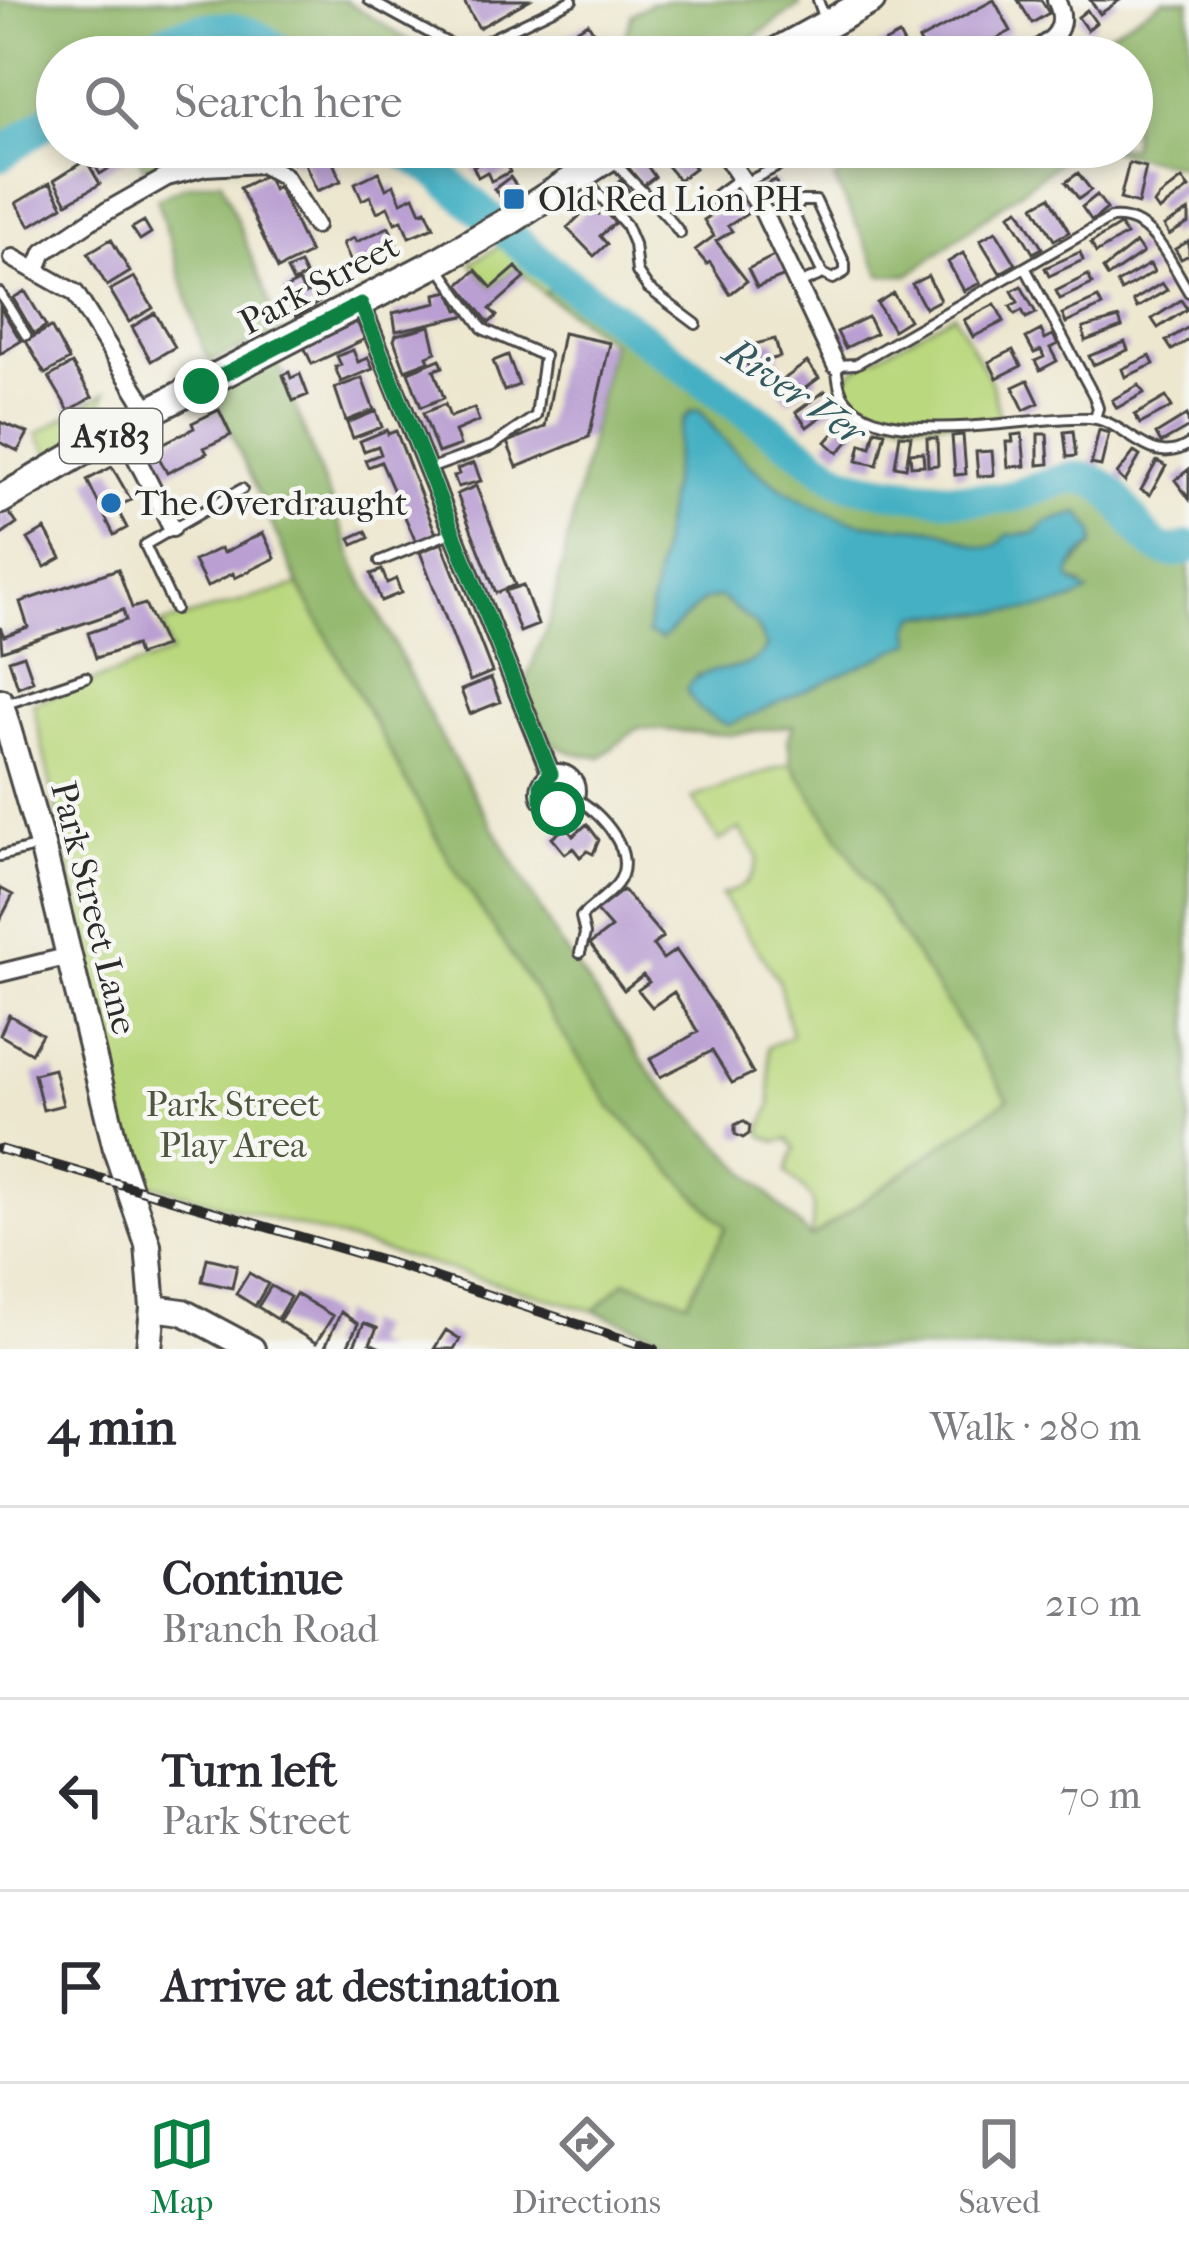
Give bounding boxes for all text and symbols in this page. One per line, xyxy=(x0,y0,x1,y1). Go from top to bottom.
search box xyxy=(36,36,1153,168)
icon: search xyxy=(78,69,144,135)
text: Search here xyxy=(174,76,402,129)
place label: Old Red Lion PH xyxy=(538,178,803,220)
marker: Old Red Lion PH xyxy=(501,186,527,212)
street label: Park Street xyxy=(232,224,406,343)
water label: River Ver xyxy=(713,327,876,457)
route end xyxy=(174,359,228,413)
road number: A5183 xyxy=(60,409,162,463)
place label: The Overdraught xyxy=(135,482,408,524)
marker: The Overdraught xyxy=(98,490,124,516)
street label: Park Street Lane xyxy=(42,777,146,1039)
route start xyxy=(531,782,585,836)
park label: Park Street Play Area xyxy=(146,1083,320,1166)
text: 4 min xyxy=(48,1397,176,1457)
text: Walk · 280 m xyxy=(930,1404,1141,1450)
text: Continue xyxy=(162,1553,343,1606)
icon: ahead xyxy=(48,1570,114,1636)
text: 210 m xyxy=(1045,1580,1141,1626)
text: Branch Road xyxy=(162,1606,379,1652)
text: Turn left xyxy=(162,1745,337,1798)
icon: left xyxy=(48,1762,114,1828)
text: 70 m xyxy=(1060,1772,1141,1818)
text: Park Street xyxy=(162,1798,351,1844)
icon: arrive xyxy=(48,1954,114,2020)
text: Arrive at destination xyxy=(162,1960,559,2013)
tab: Map xyxy=(149,2111,215,2222)
tab: Directions xyxy=(512,2111,661,2222)
tab: Saved xyxy=(958,2111,1040,2222)

